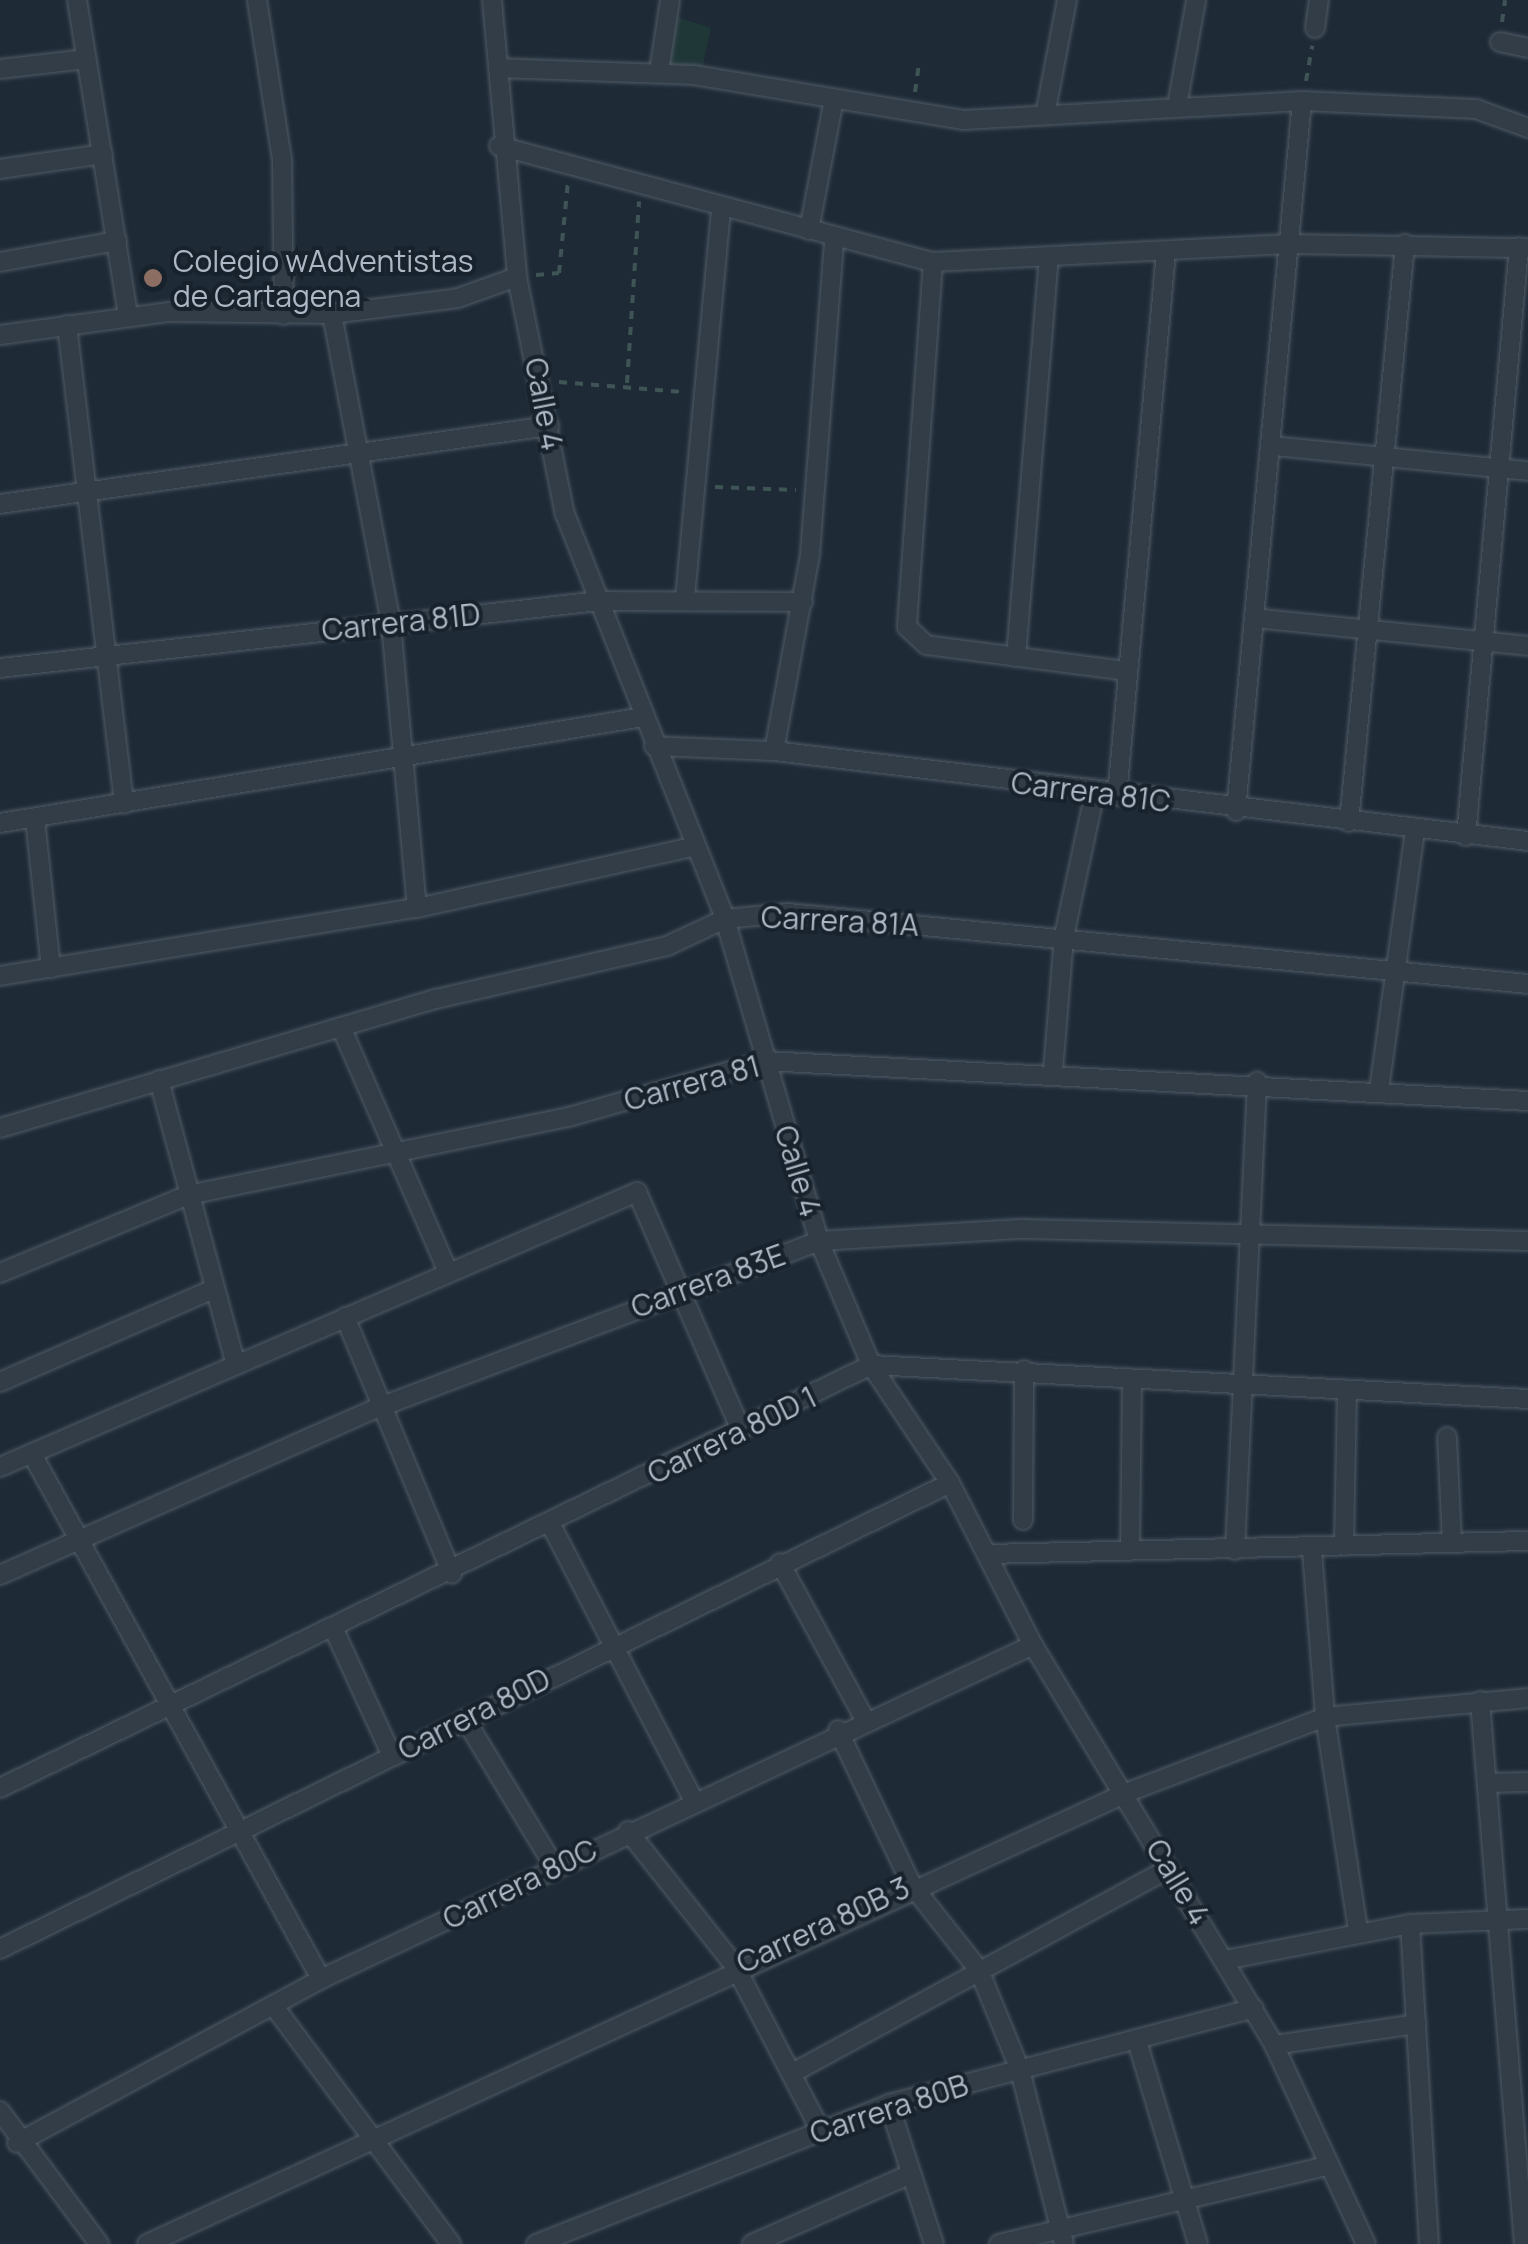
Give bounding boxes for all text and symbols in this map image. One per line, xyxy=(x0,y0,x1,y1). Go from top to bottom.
place label: Colegio wAdventistas de Cartagena xyxy=(173,243,473,314)
marker: Colegio wAdventistas de Cartagena xyxy=(142,267,164,289)
street label: Calle 4 xyxy=(517,355,571,453)
street label: Carrera 81D xyxy=(320,596,482,648)
street label: Carrera 81C xyxy=(1009,764,1173,820)
street label: Carrera 81A xyxy=(760,899,920,943)
street label: Carrera 81 xyxy=(620,1048,764,1118)
street label: Calle 4 xyxy=(767,1121,829,1221)
street label: Carrera 83E xyxy=(626,1237,790,1325)
street label: Carrera 80D 1 xyxy=(642,1379,822,1491)
street label: Carrera 80D xyxy=(392,1660,556,1768)
street label: Carrera 80C xyxy=(437,1831,603,1937)
street label: Calle 4 xyxy=(1139,1833,1217,1931)
street label: Carrera 80B 3 xyxy=(731,1869,915,1981)
street label: Carrera 80B xyxy=(805,2067,973,2151)

